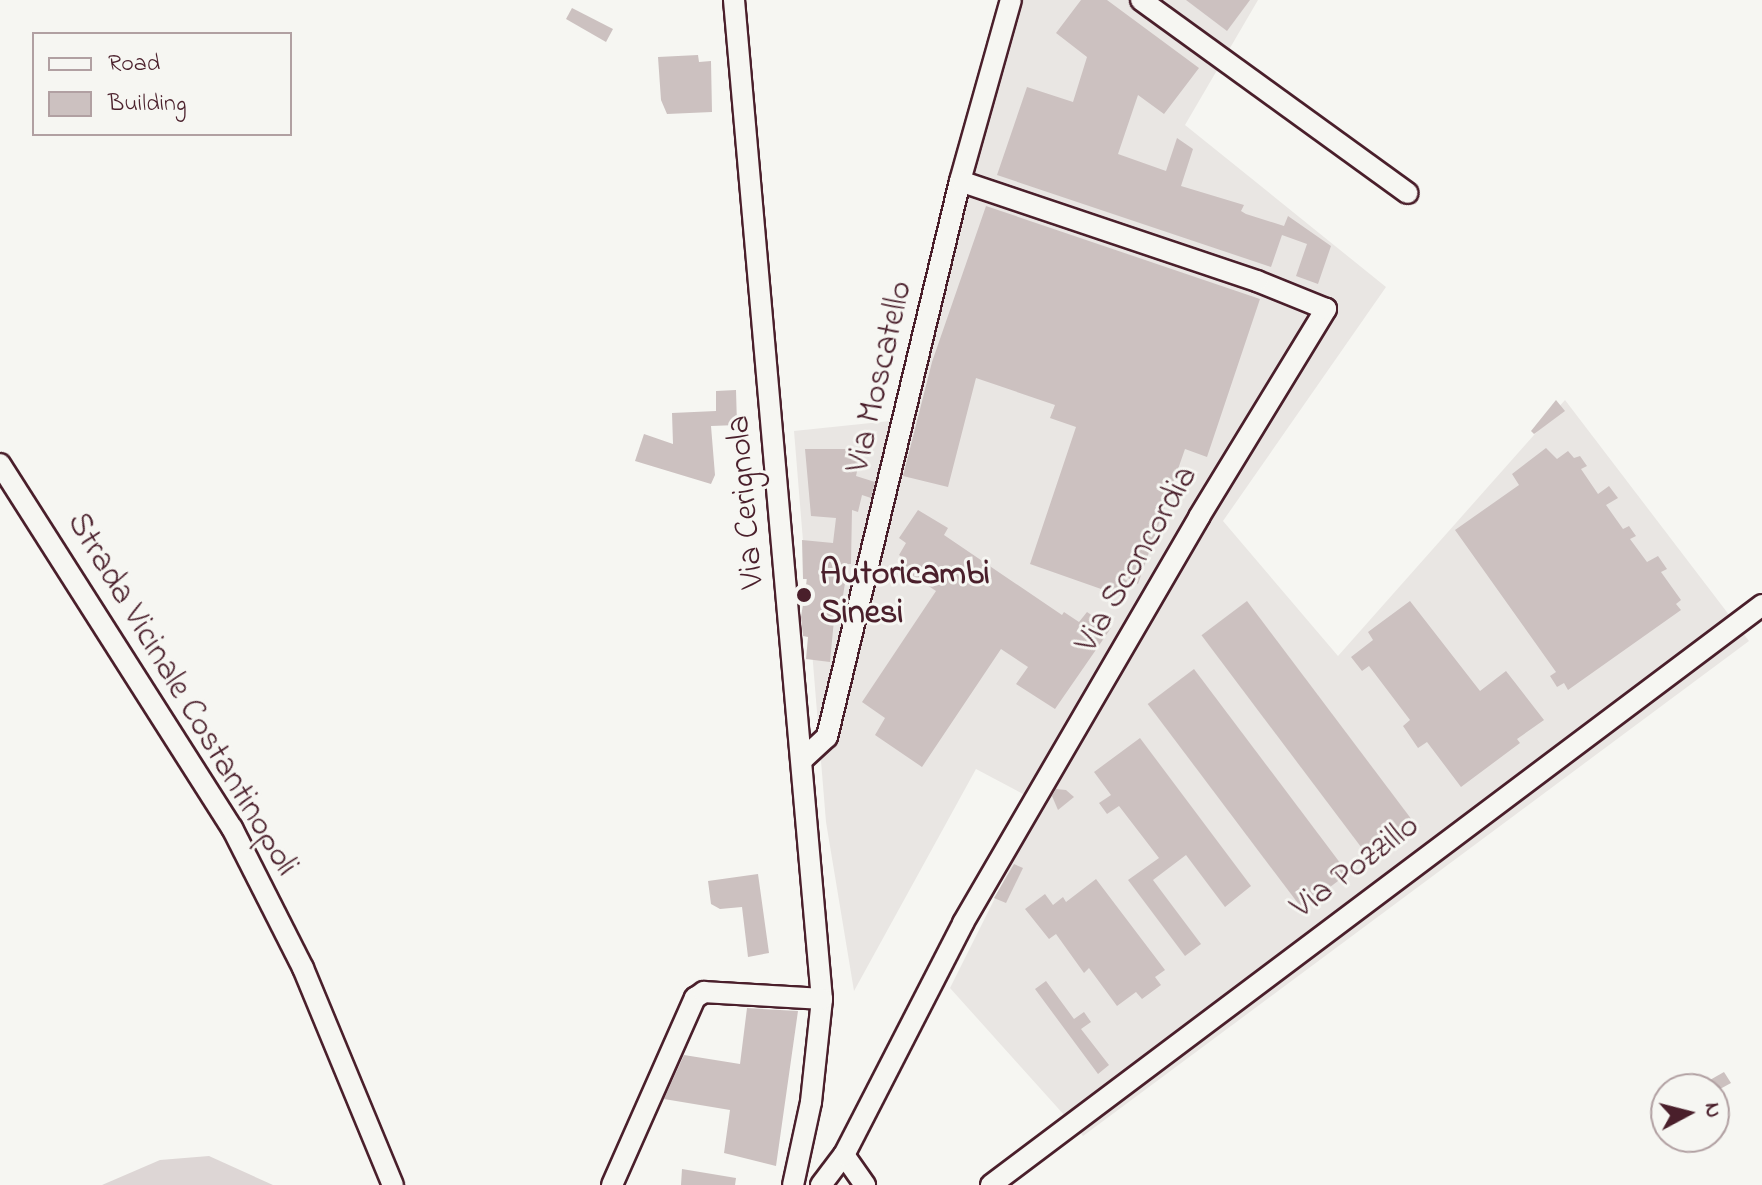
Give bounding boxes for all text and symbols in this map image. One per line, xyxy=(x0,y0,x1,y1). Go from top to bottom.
legend xyxy=(32,32,292,136)
text: Road xyxy=(108,47,160,82)
text: Building xyxy=(108,87,187,122)
street label: Via Moscatello xyxy=(839,277,923,477)
street label: Via Cerignola xyxy=(719,414,775,590)
street label: Via Sconcordia xyxy=(1068,459,1208,661)
street label: Strada Vicinale Costantinopoli xyxy=(56,506,306,884)
place label: Autoricambi Sinesi xyxy=(820,555,990,634)
marker: Autoricambi Sinesi xyxy=(795,586,813,604)
street label: Via Pozzillo xyxy=(1284,807,1428,929)
north arrow xyxy=(1650,1073,1730,1153)
text: N xyxy=(1695,1101,1729,1120)

